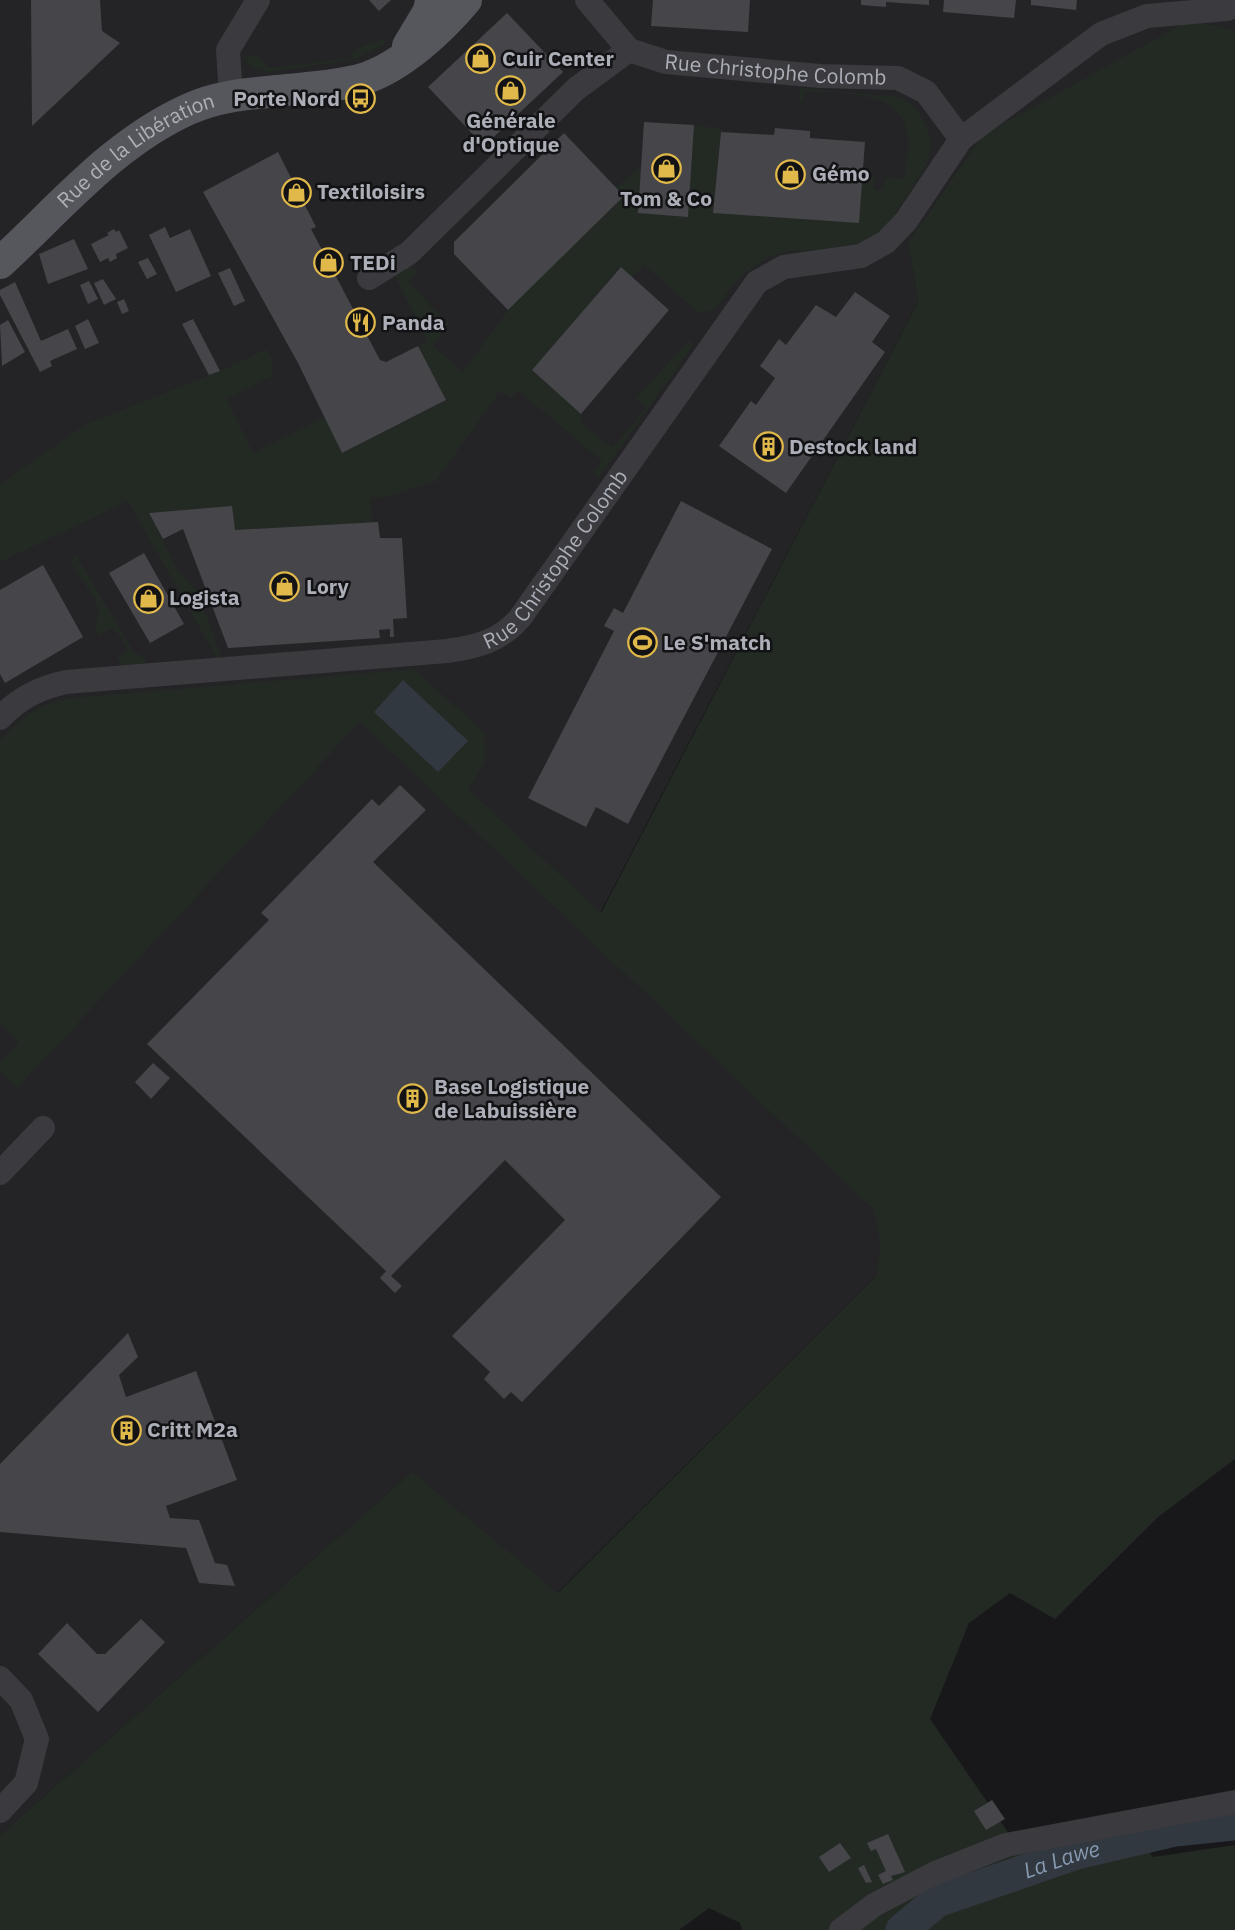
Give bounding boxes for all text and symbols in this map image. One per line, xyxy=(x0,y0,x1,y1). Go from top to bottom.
shop icon: Cuir Center xyxy=(465,43,497,75)
place label: Cuir Center xyxy=(502,44,614,72)
street label: Rue Christophe Colomb xyxy=(663,47,887,91)
shop icon: Générale d'Optique xyxy=(495,74,527,106)
bus stop icon: Porte Nord xyxy=(345,83,377,115)
place label: Porte Nord xyxy=(233,84,340,112)
street label: Rue de la Libération xyxy=(50,86,218,214)
place label: Générale d'Optique xyxy=(463,106,560,158)
shop icon: Tom & Co xyxy=(650,152,682,184)
shop icon: Gémo xyxy=(775,158,807,190)
place label: Gémo xyxy=(812,159,870,187)
shop icon: Textiloisirs xyxy=(280,176,312,208)
place label: Textiloisirs xyxy=(317,177,425,205)
place label: Tom & Co xyxy=(620,184,712,212)
shop icon: TEDi xyxy=(313,247,345,279)
place label: TEDi xyxy=(350,248,396,276)
restaurant icon: Panda xyxy=(345,307,377,339)
place label: Panda xyxy=(382,308,445,336)
building icon: Destock land xyxy=(752,431,784,463)
place label: Destock land xyxy=(789,432,917,460)
street label: Rue Christophe Colomb xyxy=(478,464,633,655)
shop icon: Lory xyxy=(269,571,301,603)
place label: Lory xyxy=(306,572,349,600)
shop icon: Logista xyxy=(132,582,164,614)
place label: Logista xyxy=(169,583,240,611)
sports icon: Le S'match xyxy=(626,627,658,659)
place label: Le S'match xyxy=(663,628,771,656)
place label: Base Logistique de Labuissière xyxy=(434,1072,589,1124)
building icon: Base Logistique de Labuissière xyxy=(397,1083,429,1115)
building icon: Critt M2a xyxy=(110,1414,142,1446)
place label: Critt M2a xyxy=(147,1415,238,1443)
water label: La Lawe xyxy=(1019,1833,1102,1884)

